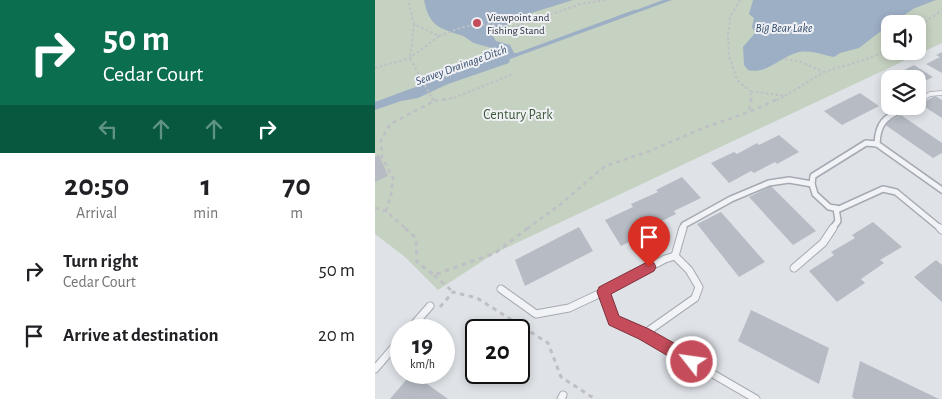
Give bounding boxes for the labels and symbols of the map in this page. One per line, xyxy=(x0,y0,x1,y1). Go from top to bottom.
place label: Viewpoint and Fishing Stand xyxy=(487,12,550,36)
marker: Viewpoint and Fishing Stand xyxy=(471,17,483,29)
water label: Big Bear Lake xyxy=(755,22,813,34)
water label: Seavey Drainage Ditch xyxy=(414,43,508,87)
park label: Century Park xyxy=(483,108,553,122)
pin xyxy=(628,216,670,267)
speed limit sign: 20 xyxy=(465,319,530,384)
position arrow xyxy=(665,335,717,387)

